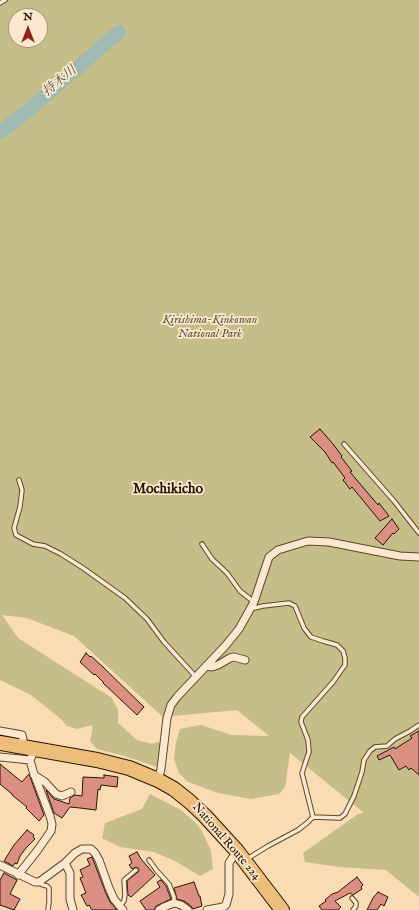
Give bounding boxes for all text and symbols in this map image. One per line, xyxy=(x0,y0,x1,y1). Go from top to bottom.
north arrow xyxy=(8,8,48,48)
text: N xyxy=(23,10,33,24)
water label: 持木川 xyxy=(40,63,80,101)
park label: Kirishima-Kinkowan National Park xyxy=(163,314,257,342)
district label: Mochikicho xyxy=(133,482,203,498)
street label: National Route 224 xyxy=(189,800,263,884)

